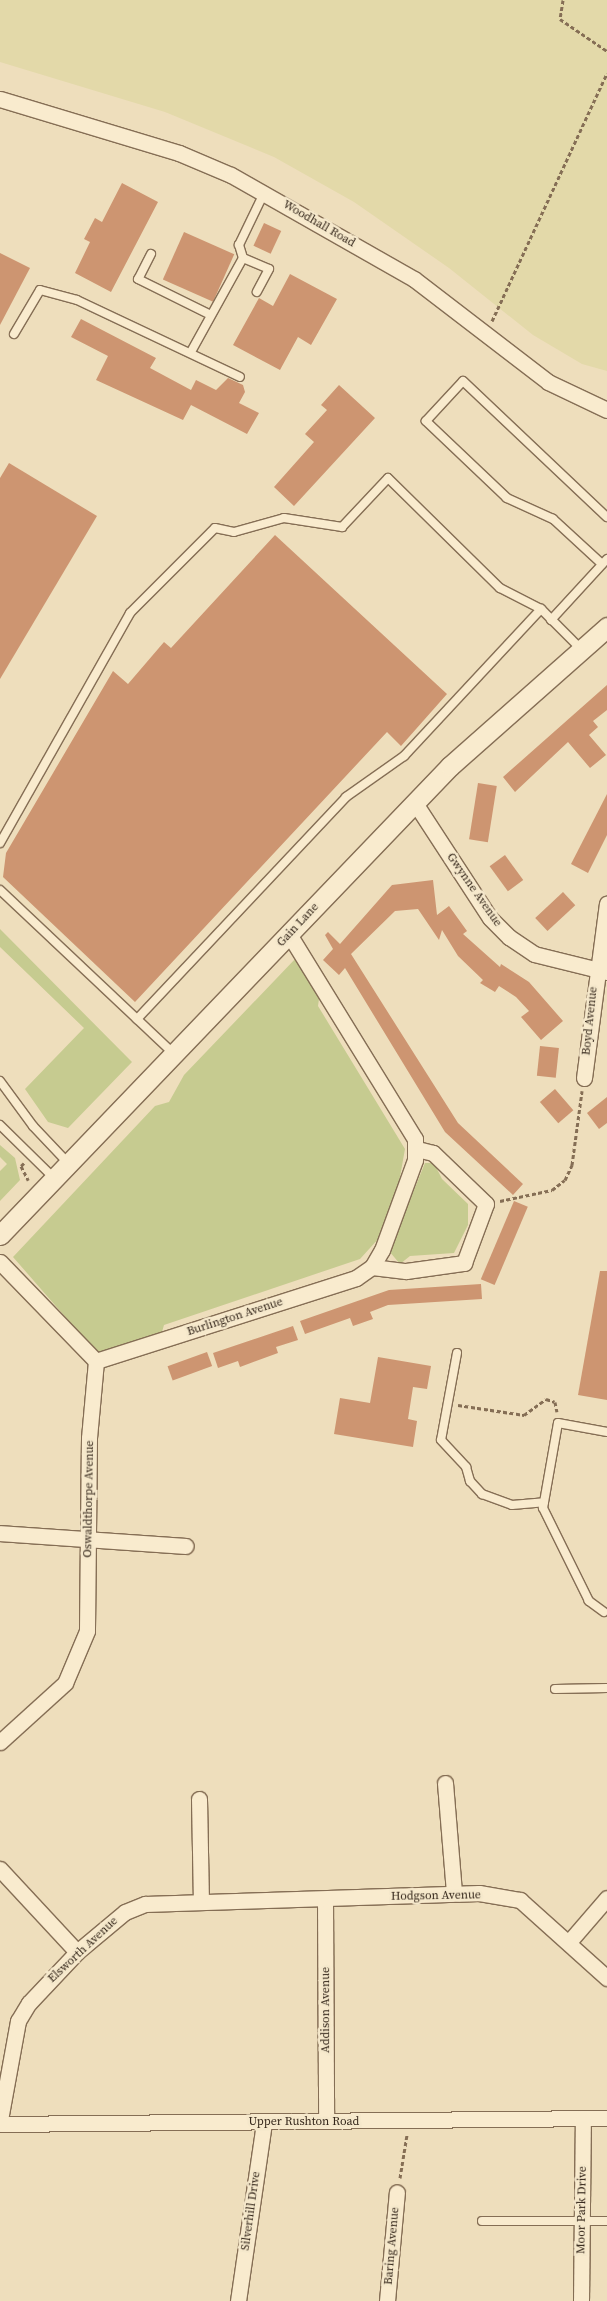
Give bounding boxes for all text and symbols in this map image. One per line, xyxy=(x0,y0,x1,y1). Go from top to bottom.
street label: Woodhall Road xyxy=(280,197,358,251)
street label: Gwynne Avenue xyxy=(443,850,505,930)
street label: Gain Lane xyxy=(274,900,322,950)
street label: Boyd Avenue xyxy=(579,986,601,1056)
street label: Burlington Avenue xyxy=(185,1295,285,1339)
street label: Oswaldthorpe Avenue xyxy=(81,1440,97,1558)
street label: Hodgson Avenue xyxy=(391,1888,481,1904)
street label: Elsworth Avenue xyxy=(45,1914,121,1986)
street label: Addison Avenue xyxy=(319,1967,333,2053)
street label: Upper Rushton Road xyxy=(249,2115,359,2129)
street label: Moor Park Drive xyxy=(574,2166,590,2254)
street label: Silverhill Drive xyxy=(238,2171,264,2251)
street label: Baring Avenue xyxy=(381,2207,403,2285)

